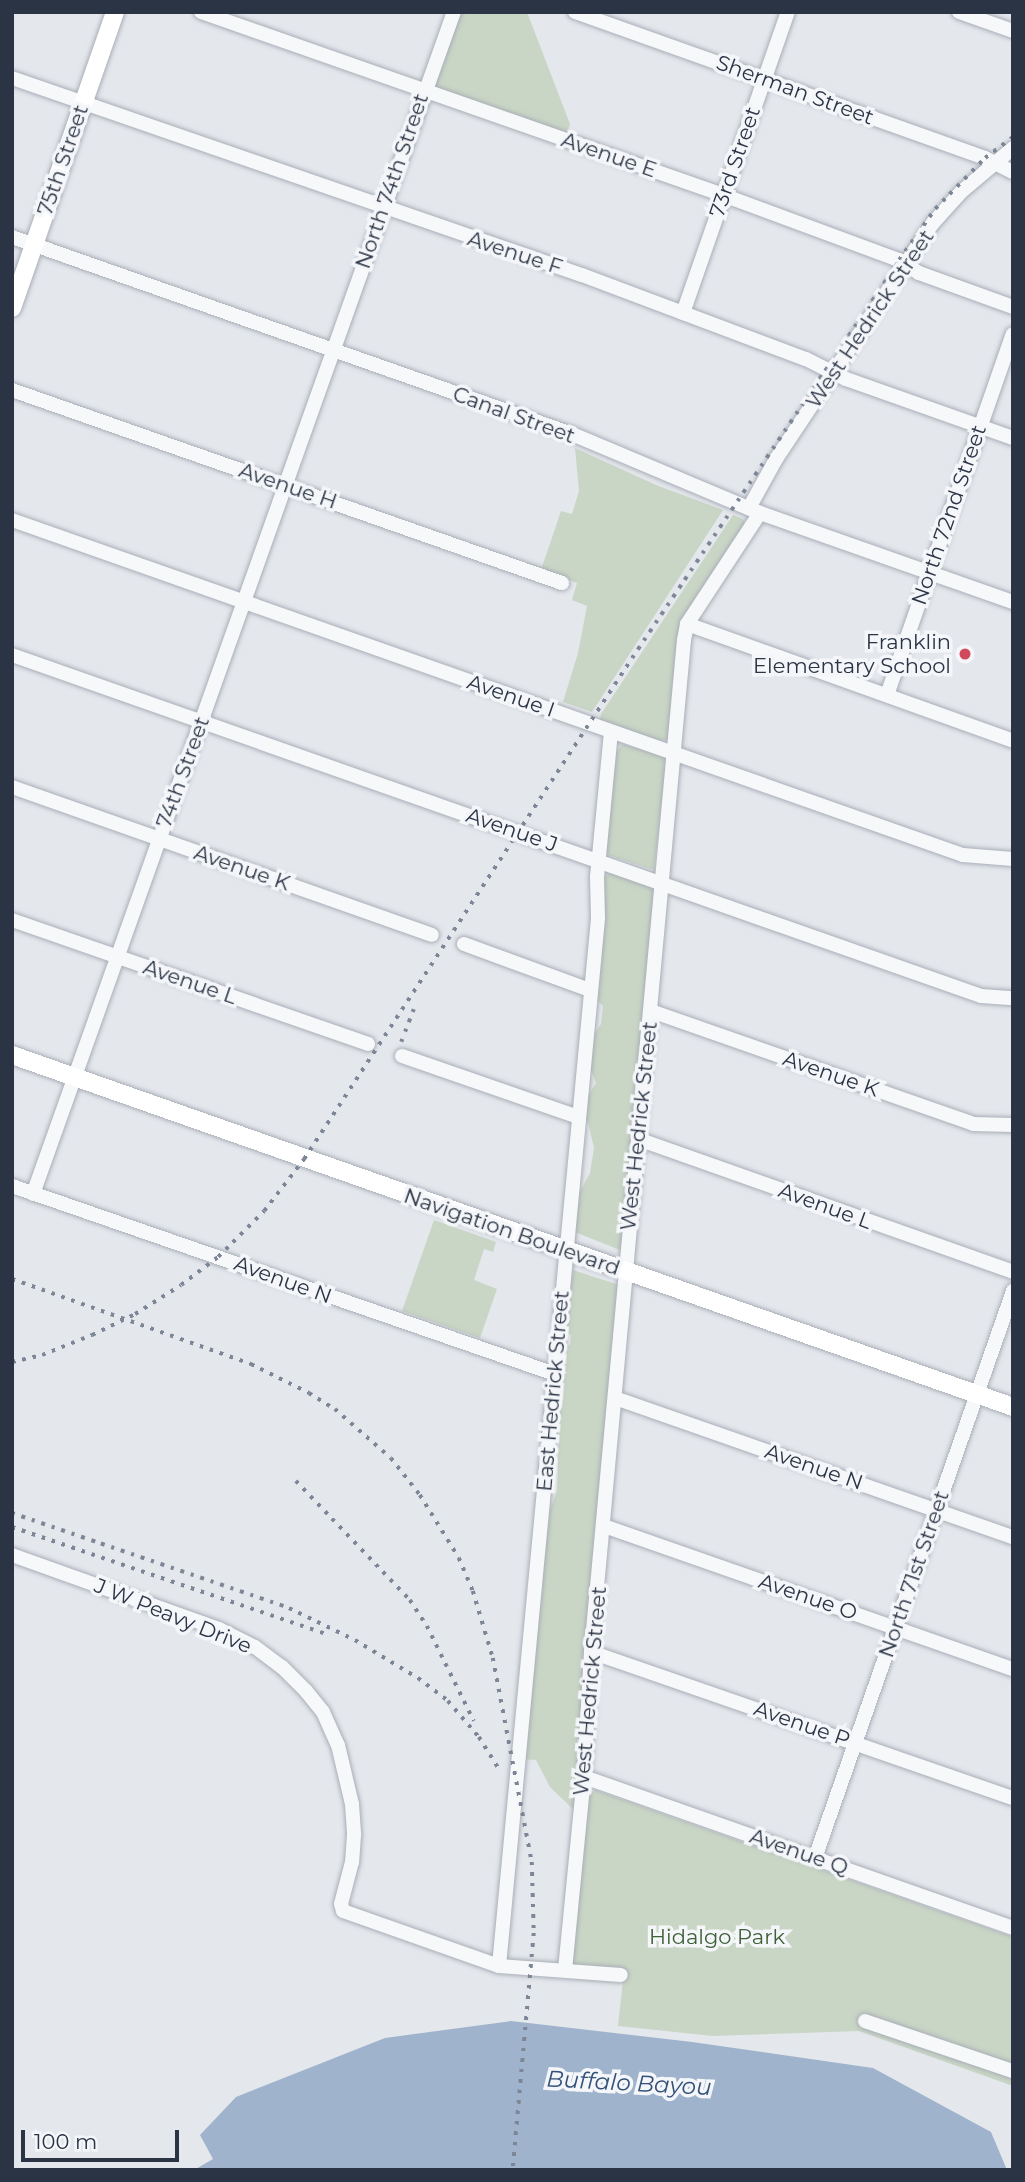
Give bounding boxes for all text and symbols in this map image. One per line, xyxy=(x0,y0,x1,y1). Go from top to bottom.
street label: Sherman Street xyxy=(713,50,877,130)
street label: North 74th Street xyxy=(350,90,434,272)
street label: 75th Street xyxy=(32,101,94,219)
street label: 73rd Street xyxy=(704,103,766,221)
street label: Avenue E xyxy=(558,127,660,183)
street label: West Hedrick Street xyxy=(801,225,939,413)
street label: Avenue F xyxy=(464,226,566,280)
street label: Canal Street xyxy=(449,381,579,449)
street label: North 72nd Street xyxy=(906,422,992,608)
street label: Avenue H xyxy=(236,458,340,514)
place label: Franklin Elementary School xyxy=(753,629,951,679)
marker: Franklin Elementary School xyxy=(957,646,973,662)
street label: Avenue I xyxy=(464,669,558,723)
street label: 74th Street xyxy=(151,713,215,831)
street label: Avenue J xyxy=(463,803,561,857)
street label: Avenue K xyxy=(191,840,293,896)
street label: Avenue L xyxy=(140,954,240,1010)
street label: West Hedrick Street xyxy=(615,1020,663,1232)
street label: Avenue K xyxy=(780,1046,882,1102)
street label: Avenue L xyxy=(775,1178,875,1234)
street label: Navigation Boulevard xyxy=(401,1183,623,1281)
street label: Avenue N xyxy=(231,1251,335,1309)
street label: East Hedrick Street xyxy=(532,1289,574,1493)
street label: Avenue N xyxy=(762,1439,866,1495)
street label: North 71st Street xyxy=(874,1487,954,1661)
street label: Avenue O xyxy=(756,1568,860,1626)
street label: J W Peavy Drive xyxy=(91,1573,255,1659)
street label: West Hedrick Street xyxy=(568,1585,612,1797)
street label: Avenue P xyxy=(751,1696,853,1752)
street label: Avenue Q xyxy=(747,1823,851,1881)
park label: Hidalgo Park xyxy=(649,1924,785,1950)
water label: Buffalo Bayou xyxy=(546,2065,712,2101)
scale bar xyxy=(24,2116,182,2160)
text: 100 m xyxy=(34,2129,97,2154)

